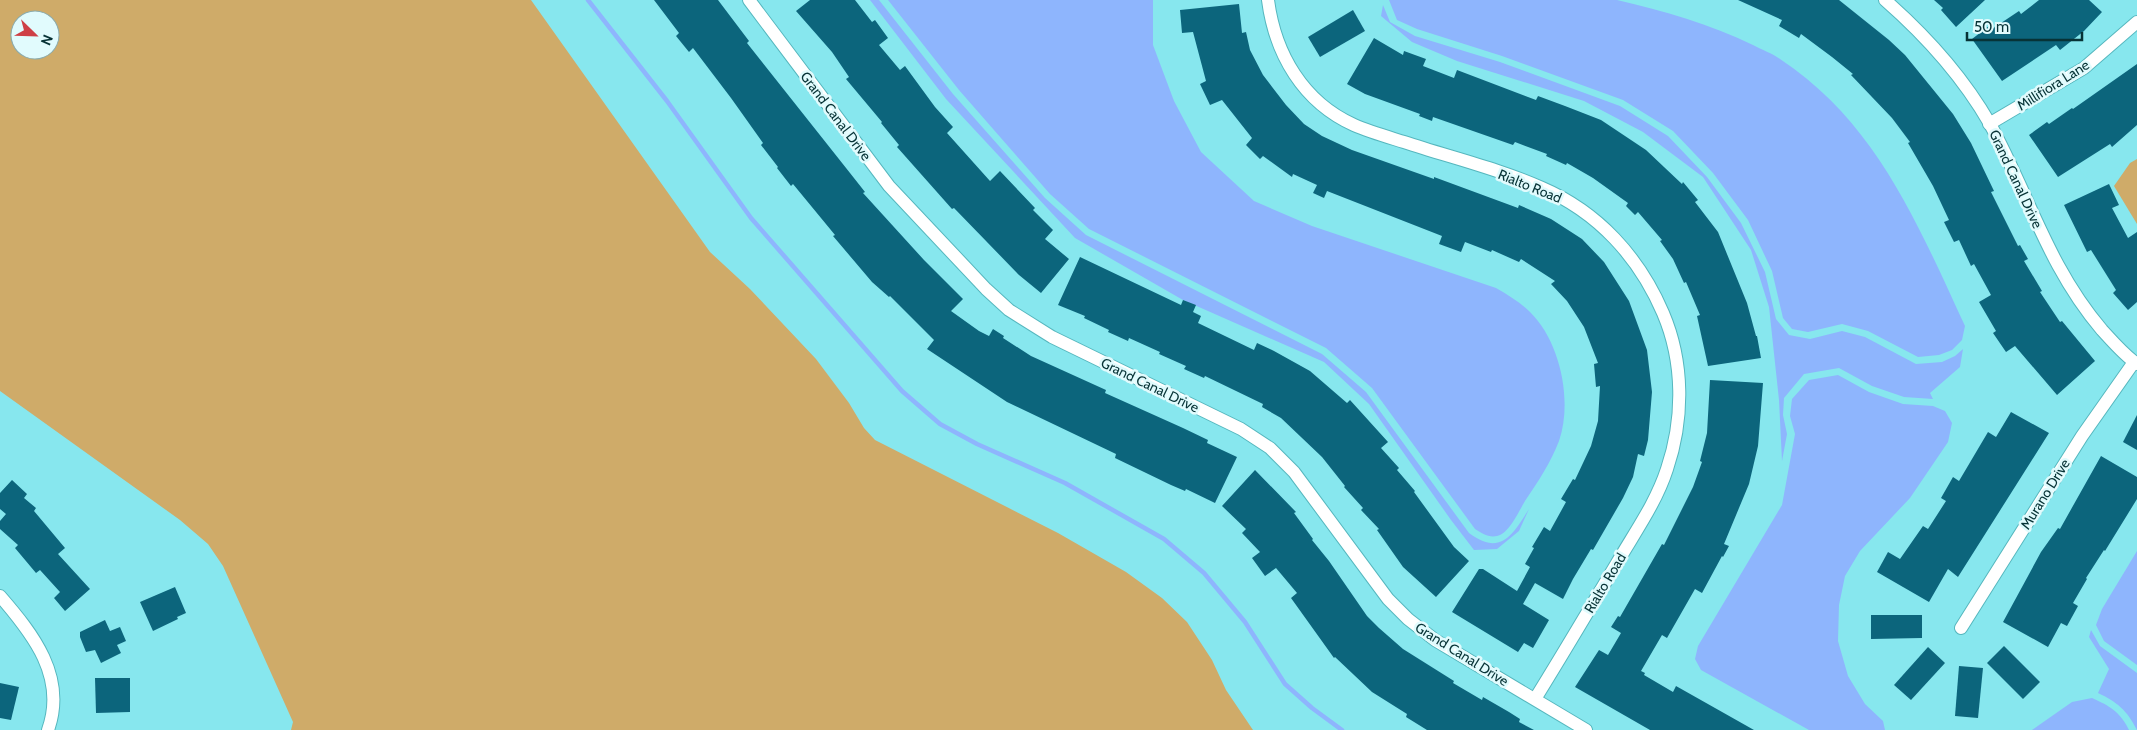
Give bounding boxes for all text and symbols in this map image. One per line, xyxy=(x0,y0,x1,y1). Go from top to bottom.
north arrow xyxy=(10,10,60,60)
scale bar xyxy=(1967,10,2082,42)
text: 50 m xyxy=(1974,18,2009,36)
text: N xyxy=(37,32,57,48)
street label: Millifiora Lane xyxy=(2013,56,2093,114)
street label: Grand Canal Drive xyxy=(797,68,875,164)
street label: Grand Canal Drive xyxy=(1985,127,2047,231)
street label: Rialto Road xyxy=(1495,165,1565,207)
street label: Grand Canal Drive xyxy=(1098,353,1202,417)
street label: Murano Drive xyxy=(2016,455,2074,533)
street label: Rialto Road xyxy=(1580,550,1630,616)
street label: Grand Canal Drive xyxy=(1412,618,1512,690)

